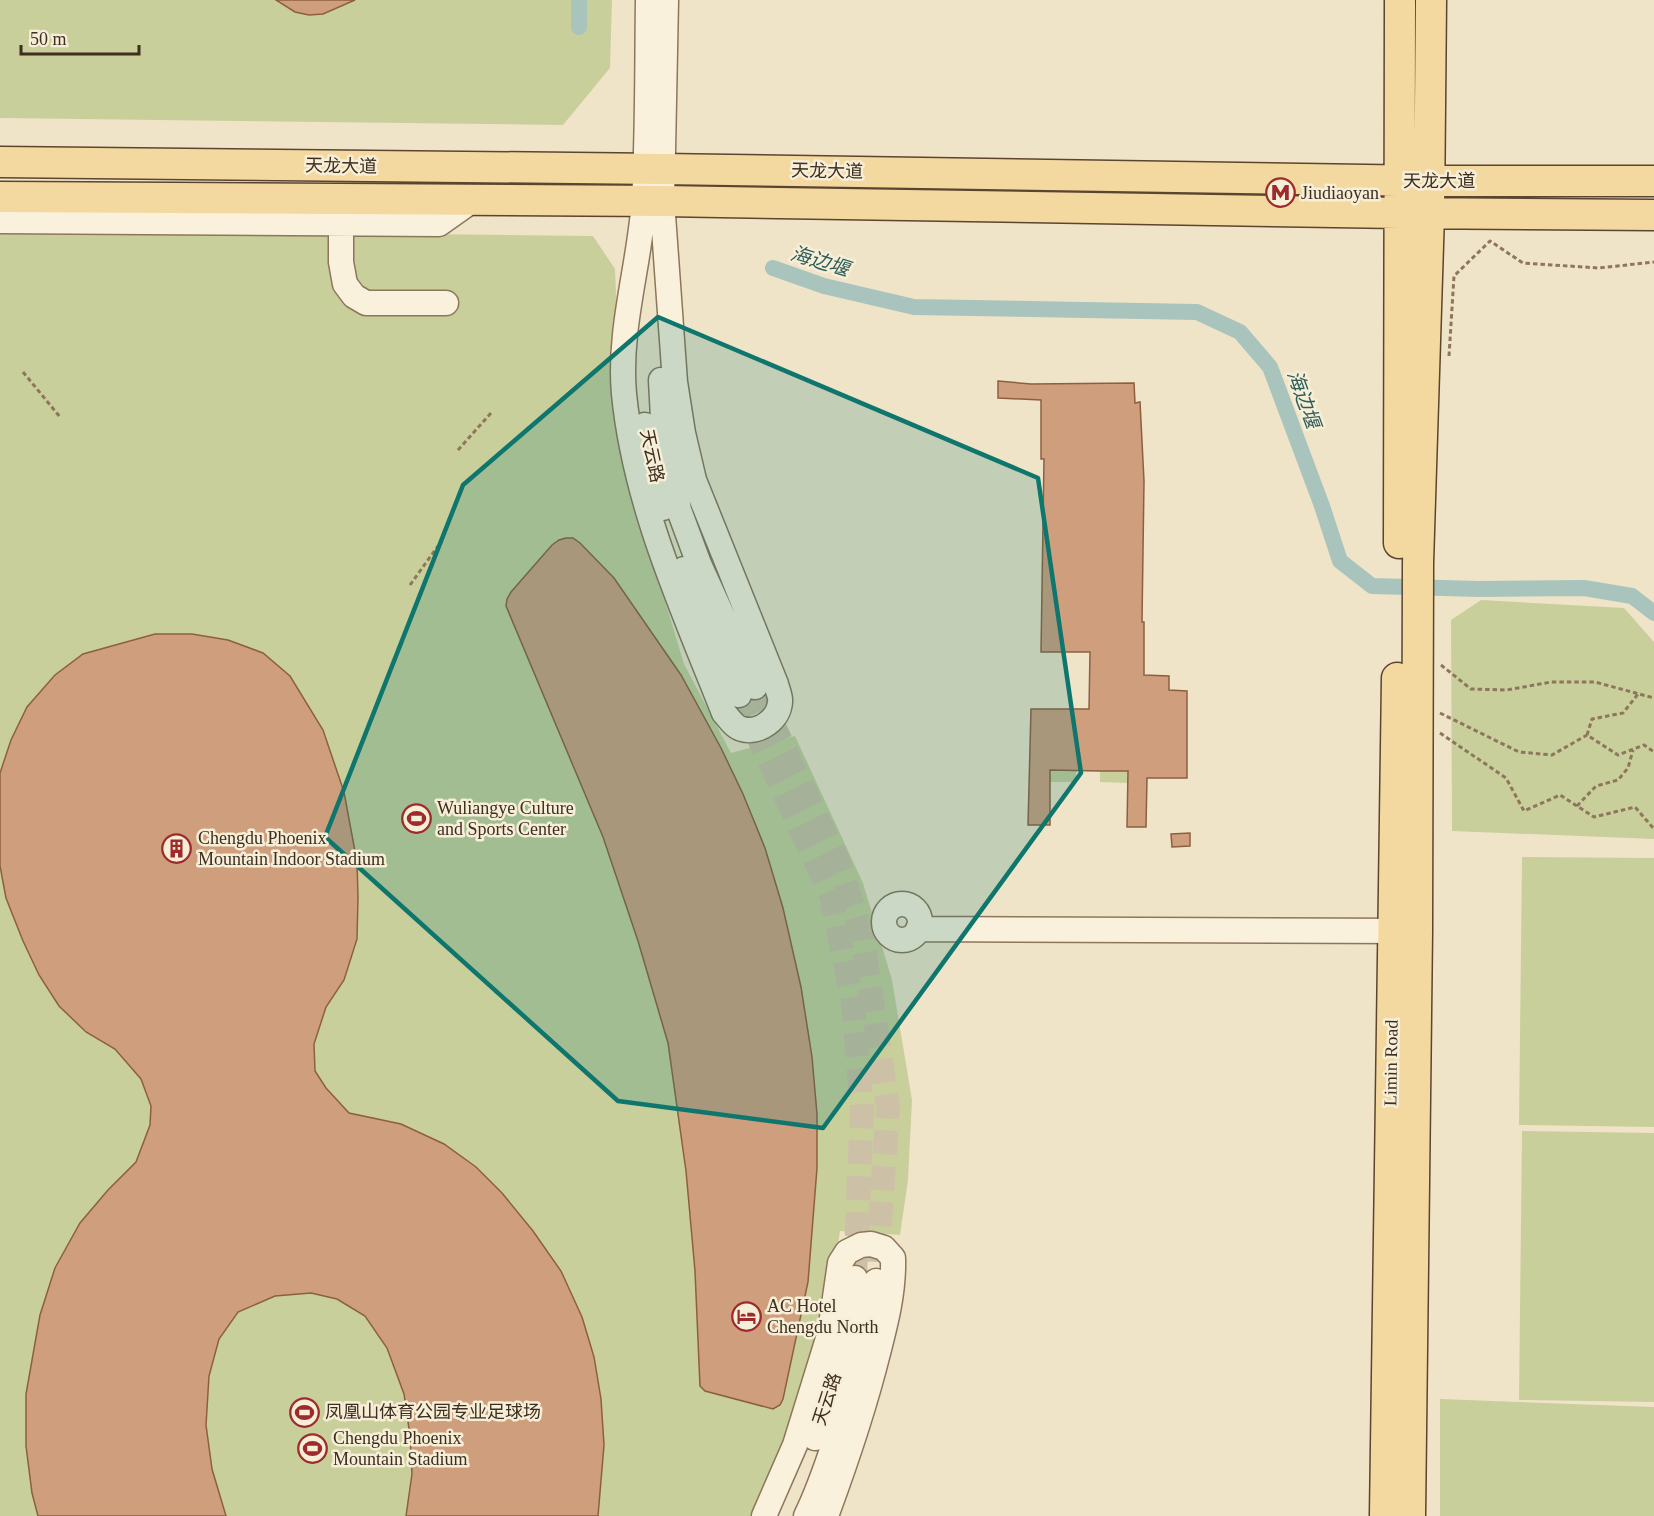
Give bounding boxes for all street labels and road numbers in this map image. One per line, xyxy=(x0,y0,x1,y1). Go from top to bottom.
street label: 天龙大道 xyxy=(305,155,377,177)
street label: 天龙大道 xyxy=(791,160,863,182)
street label: 天龙大道 xyxy=(1403,171,1475,191)
street label: 天云路 xyxy=(637,428,667,484)
street label: Limin Road xyxy=(1380,1020,1402,1106)
street label: 天云路 xyxy=(809,1370,845,1428)

